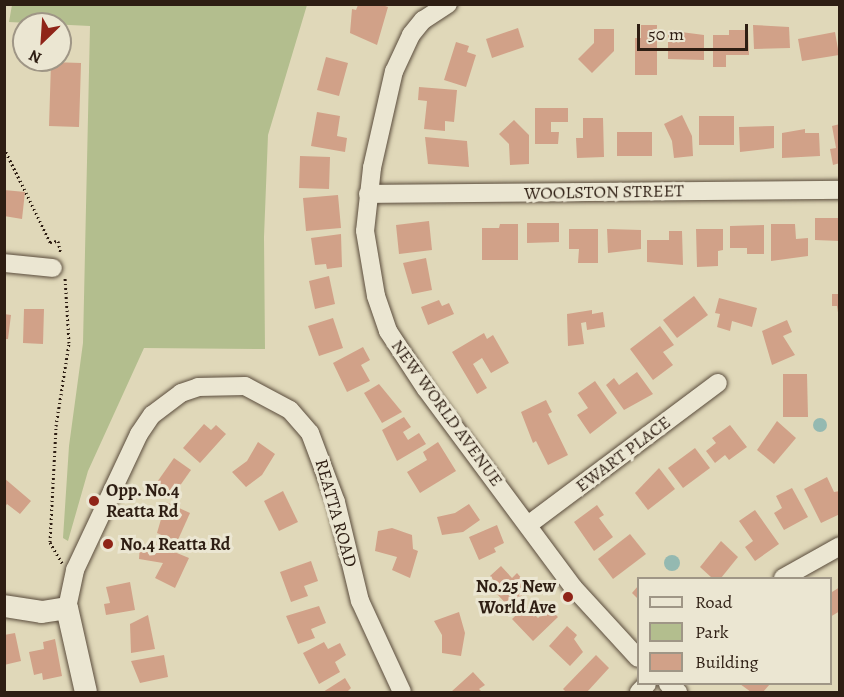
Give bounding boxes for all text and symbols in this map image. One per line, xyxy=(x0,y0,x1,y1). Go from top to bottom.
north arrow xyxy=(12,12,72,72)
scale bar xyxy=(640,12,751,50)
text: 50 m xyxy=(648,22,684,46)
text: N xyxy=(25,44,45,69)
street label: WOOLSTON STREET xyxy=(524,180,684,204)
street label: NEW WORLD AVENUE xyxy=(387,336,507,490)
street label: EWART PLACE xyxy=(571,411,675,497)
street label: REATTA ROAD xyxy=(310,456,362,570)
place label: Opp. No.4 Reatta Rd xyxy=(106,480,180,522)
marker: Opp. No.4 Reatta Rd xyxy=(87,494,101,508)
place label: No.4 Reatta Rd xyxy=(120,533,230,555)
marker: No.4 Reatta Rd xyxy=(101,537,115,551)
place label: No.25 New World Ave xyxy=(476,576,556,618)
legend xyxy=(637,577,832,685)
marker: No.25 New World Ave xyxy=(561,590,575,604)
text: Road xyxy=(695,590,732,614)
text: Park xyxy=(695,620,729,644)
text: Building xyxy=(695,650,759,674)

